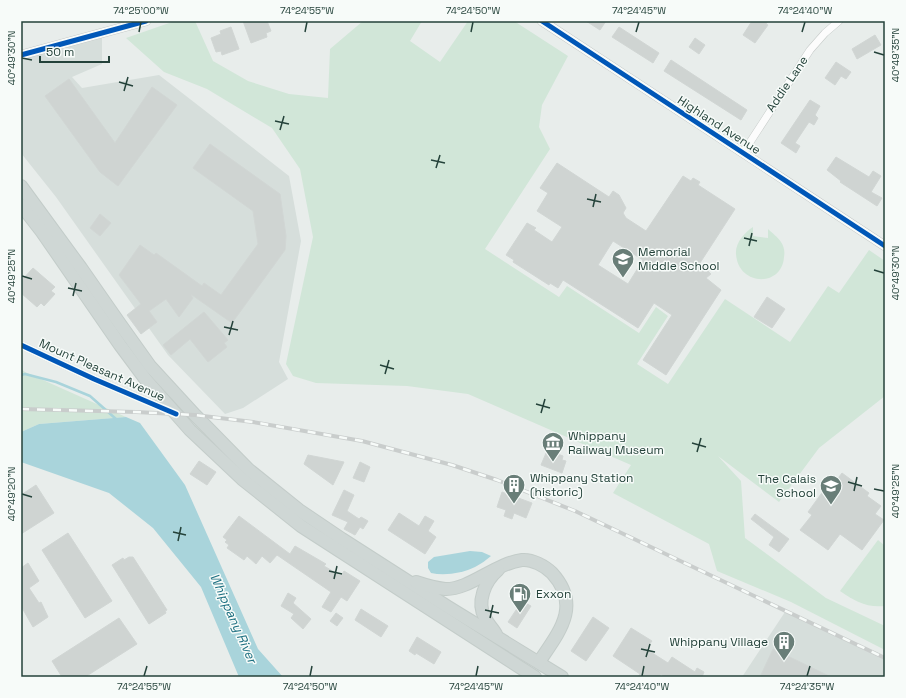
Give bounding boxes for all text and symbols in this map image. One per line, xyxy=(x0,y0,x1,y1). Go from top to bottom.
text: 74°25'00"W xyxy=(113,4,169,17)
text: 74°24'55"W xyxy=(280,4,334,17)
text: 74°24'50"W xyxy=(446,4,501,17)
text: 74°24'45"W xyxy=(612,4,666,17)
text: 74°24'40"W xyxy=(778,4,832,17)
text: 40°49'35"N xyxy=(889,28,902,82)
text: 40°49'30"N xyxy=(5,31,18,85)
scale bar xyxy=(40,38,109,64)
text: 50 m xyxy=(46,44,74,60)
street label: Addie Lane xyxy=(762,53,812,115)
street label: Highland Avenue xyxy=(674,92,764,158)
place label: Memorial Middle School xyxy=(638,244,720,274)
school or university icon: Memorial Middle School xyxy=(610,246,636,279)
text: 40°49'30"N xyxy=(889,246,902,300)
text: 40°49'25"N xyxy=(5,249,18,303)
street label: Mount Pleasant Avenue xyxy=(37,335,167,405)
place label: Whippany Railway Museum xyxy=(568,428,664,458)
museum icon: Whippany Railway Museum xyxy=(540,430,566,463)
text: 40°49'25"N xyxy=(889,464,902,518)
text: 40°49'20"N xyxy=(5,467,18,521)
place label: Whippany Station (historic) xyxy=(530,470,633,500)
place label: The Calais School xyxy=(758,471,816,501)
building icon: Whippany Station (historic) xyxy=(501,472,527,505)
school or university icon: The Calais School xyxy=(818,473,844,506)
water label: Whippany River xyxy=(206,571,262,668)
fuel station icon: Exxon xyxy=(507,581,533,614)
place label: Exxon xyxy=(536,586,571,602)
building icon: Whippany Village xyxy=(771,629,797,662)
place label: Whippany Village xyxy=(670,634,768,650)
text: 74°24'55"W xyxy=(117,680,171,693)
text: 74°24'50"W xyxy=(283,680,338,693)
text: 74°24'45"W xyxy=(449,680,503,693)
text: 74°24'40"W xyxy=(615,680,669,693)
text: 74°24'35"W xyxy=(780,680,834,693)

